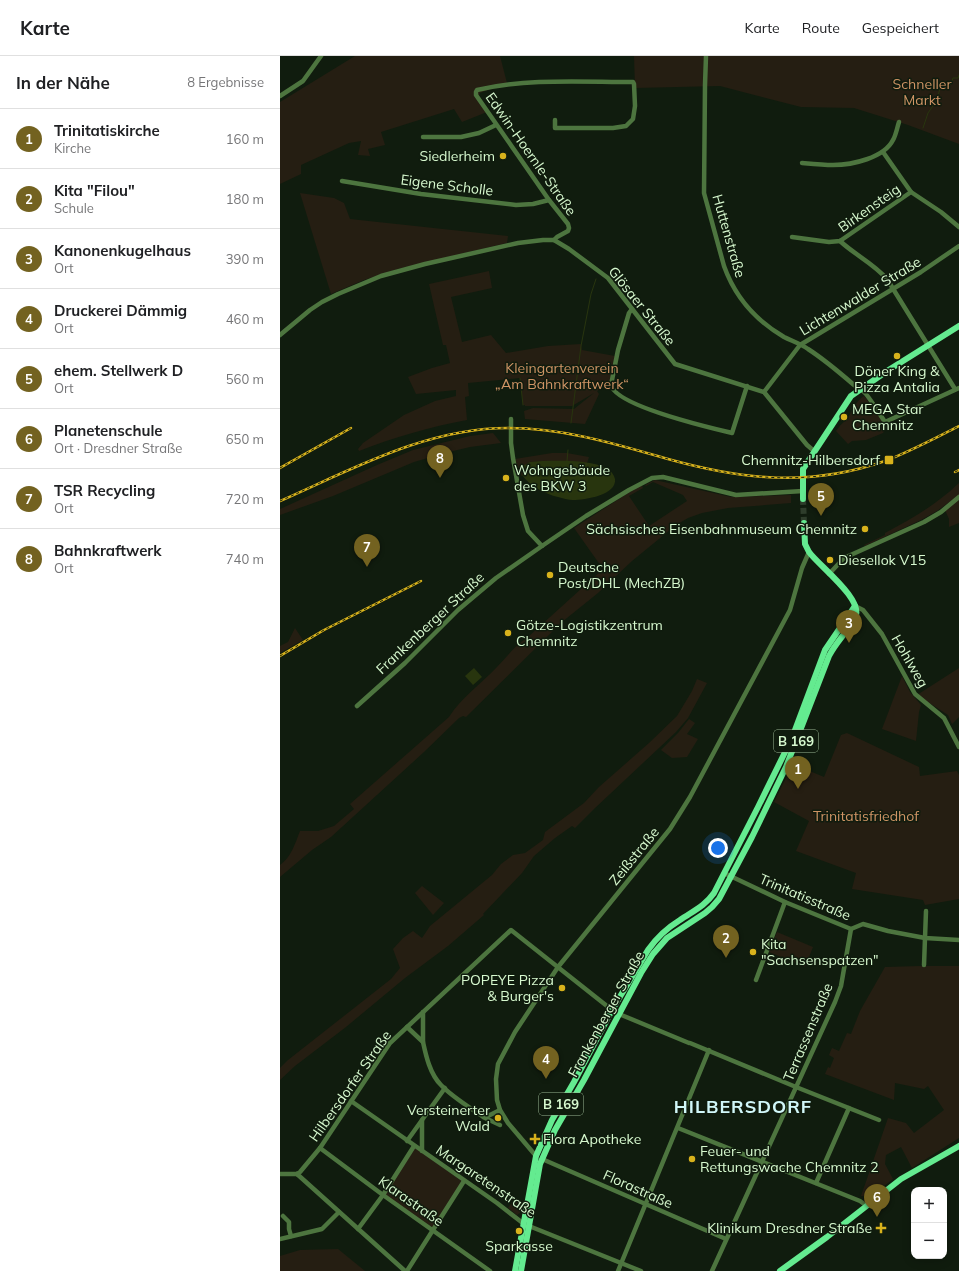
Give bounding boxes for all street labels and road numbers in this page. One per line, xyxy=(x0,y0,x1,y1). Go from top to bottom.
street label: Edwin-Hoernle-Straße xyxy=(482,89,580,219)
street label: Eigene Scholle xyxy=(400,170,494,200)
street label: Birkensteig xyxy=(834,180,904,236)
street label: Huttenstraße xyxy=(709,192,749,280)
street label: Lichtenwalder Straße xyxy=(796,253,924,339)
street label: Glösaer Straße xyxy=(605,263,679,349)
street label: Frankenberger Straße xyxy=(372,568,488,678)
street label: Hohlweg xyxy=(888,631,932,691)
road number: B 169 xyxy=(774,730,818,752)
street label: Zeißstraße xyxy=(605,823,663,889)
street label: Trinitatisstraße xyxy=(757,870,853,924)
street label: Frankenberger Straße xyxy=(564,948,648,1080)
street label: Terrassenstraße xyxy=(779,980,837,1084)
street label: Hilbersdorfer Straße xyxy=(305,1027,395,1145)
road number: B 169 xyxy=(539,1093,583,1115)
street label: Margaretenstraße xyxy=(432,1141,540,1221)
street label: Florastraße xyxy=(600,1166,676,1212)
street label: Klarastraße xyxy=(375,1172,447,1230)

